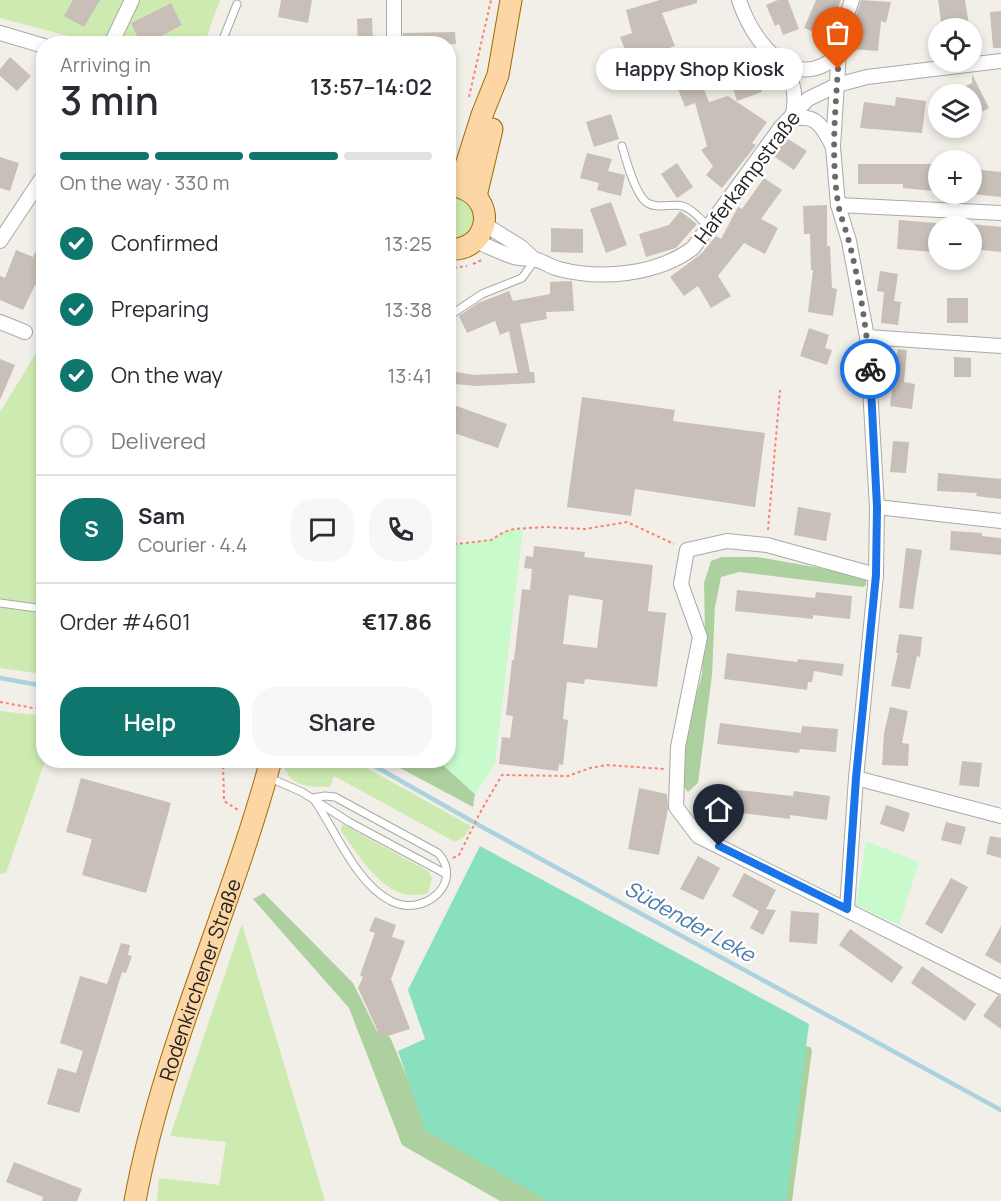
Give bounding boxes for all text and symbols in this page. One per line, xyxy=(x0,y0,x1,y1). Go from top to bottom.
pin xyxy=(812,7,863,69)
icon: bag xyxy=(821,16,854,49)
map controls xyxy=(928,18,982,270)
button: locate xyxy=(928,18,982,72)
callout: Happy Shop Kiosk xyxy=(595,48,802,90)
text: Arriving in xyxy=(60,51,151,78)
text: Happy Shop Kiosk xyxy=(615,55,784,82)
text: 13:57–14:02 xyxy=(310,72,432,102)
text: 3 min xyxy=(60,73,159,127)
button: layers xyxy=(928,84,982,138)
street label: Haferkampstraße xyxy=(688,105,806,249)
button: + xyxy=(928,150,982,204)
text: On the way · 330 m xyxy=(60,169,230,196)
button: − xyxy=(928,216,982,270)
icon: check xyxy=(60,227,93,260)
text: Confirmed xyxy=(111,228,219,258)
text: 13:25 xyxy=(384,230,432,257)
icon: check xyxy=(60,293,93,326)
text: Preparing xyxy=(111,294,209,324)
text: 13:38 xyxy=(384,296,432,323)
courier xyxy=(840,339,900,399)
icon: bike xyxy=(854,353,887,386)
icon: check xyxy=(60,359,93,392)
text: On the way xyxy=(111,360,223,390)
text: 13:41 xyxy=(388,362,432,389)
text: Delivered xyxy=(111,426,206,456)
button: chat xyxy=(291,498,354,561)
button: phone xyxy=(369,498,432,561)
text: Sam xyxy=(138,501,185,531)
text: S xyxy=(84,514,99,544)
text: Courier · 4.4 xyxy=(138,531,248,558)
text: Order #4601 xyxy=(60,607,191,637)
text: €17.86 xyxy=(362,607,432,637)
button: Help xyxy=(60,687,240,756)
button: Share xyxy=(252,687,432,756)
pin xyxy=(693,784,744,846)
icon: home xyxy=(702,793,735,826)
water label: Südender Leke xyxy=(620,874,761,969)
street label: Rodenkirchener Straße xyxy=(152,875,247,1084)

